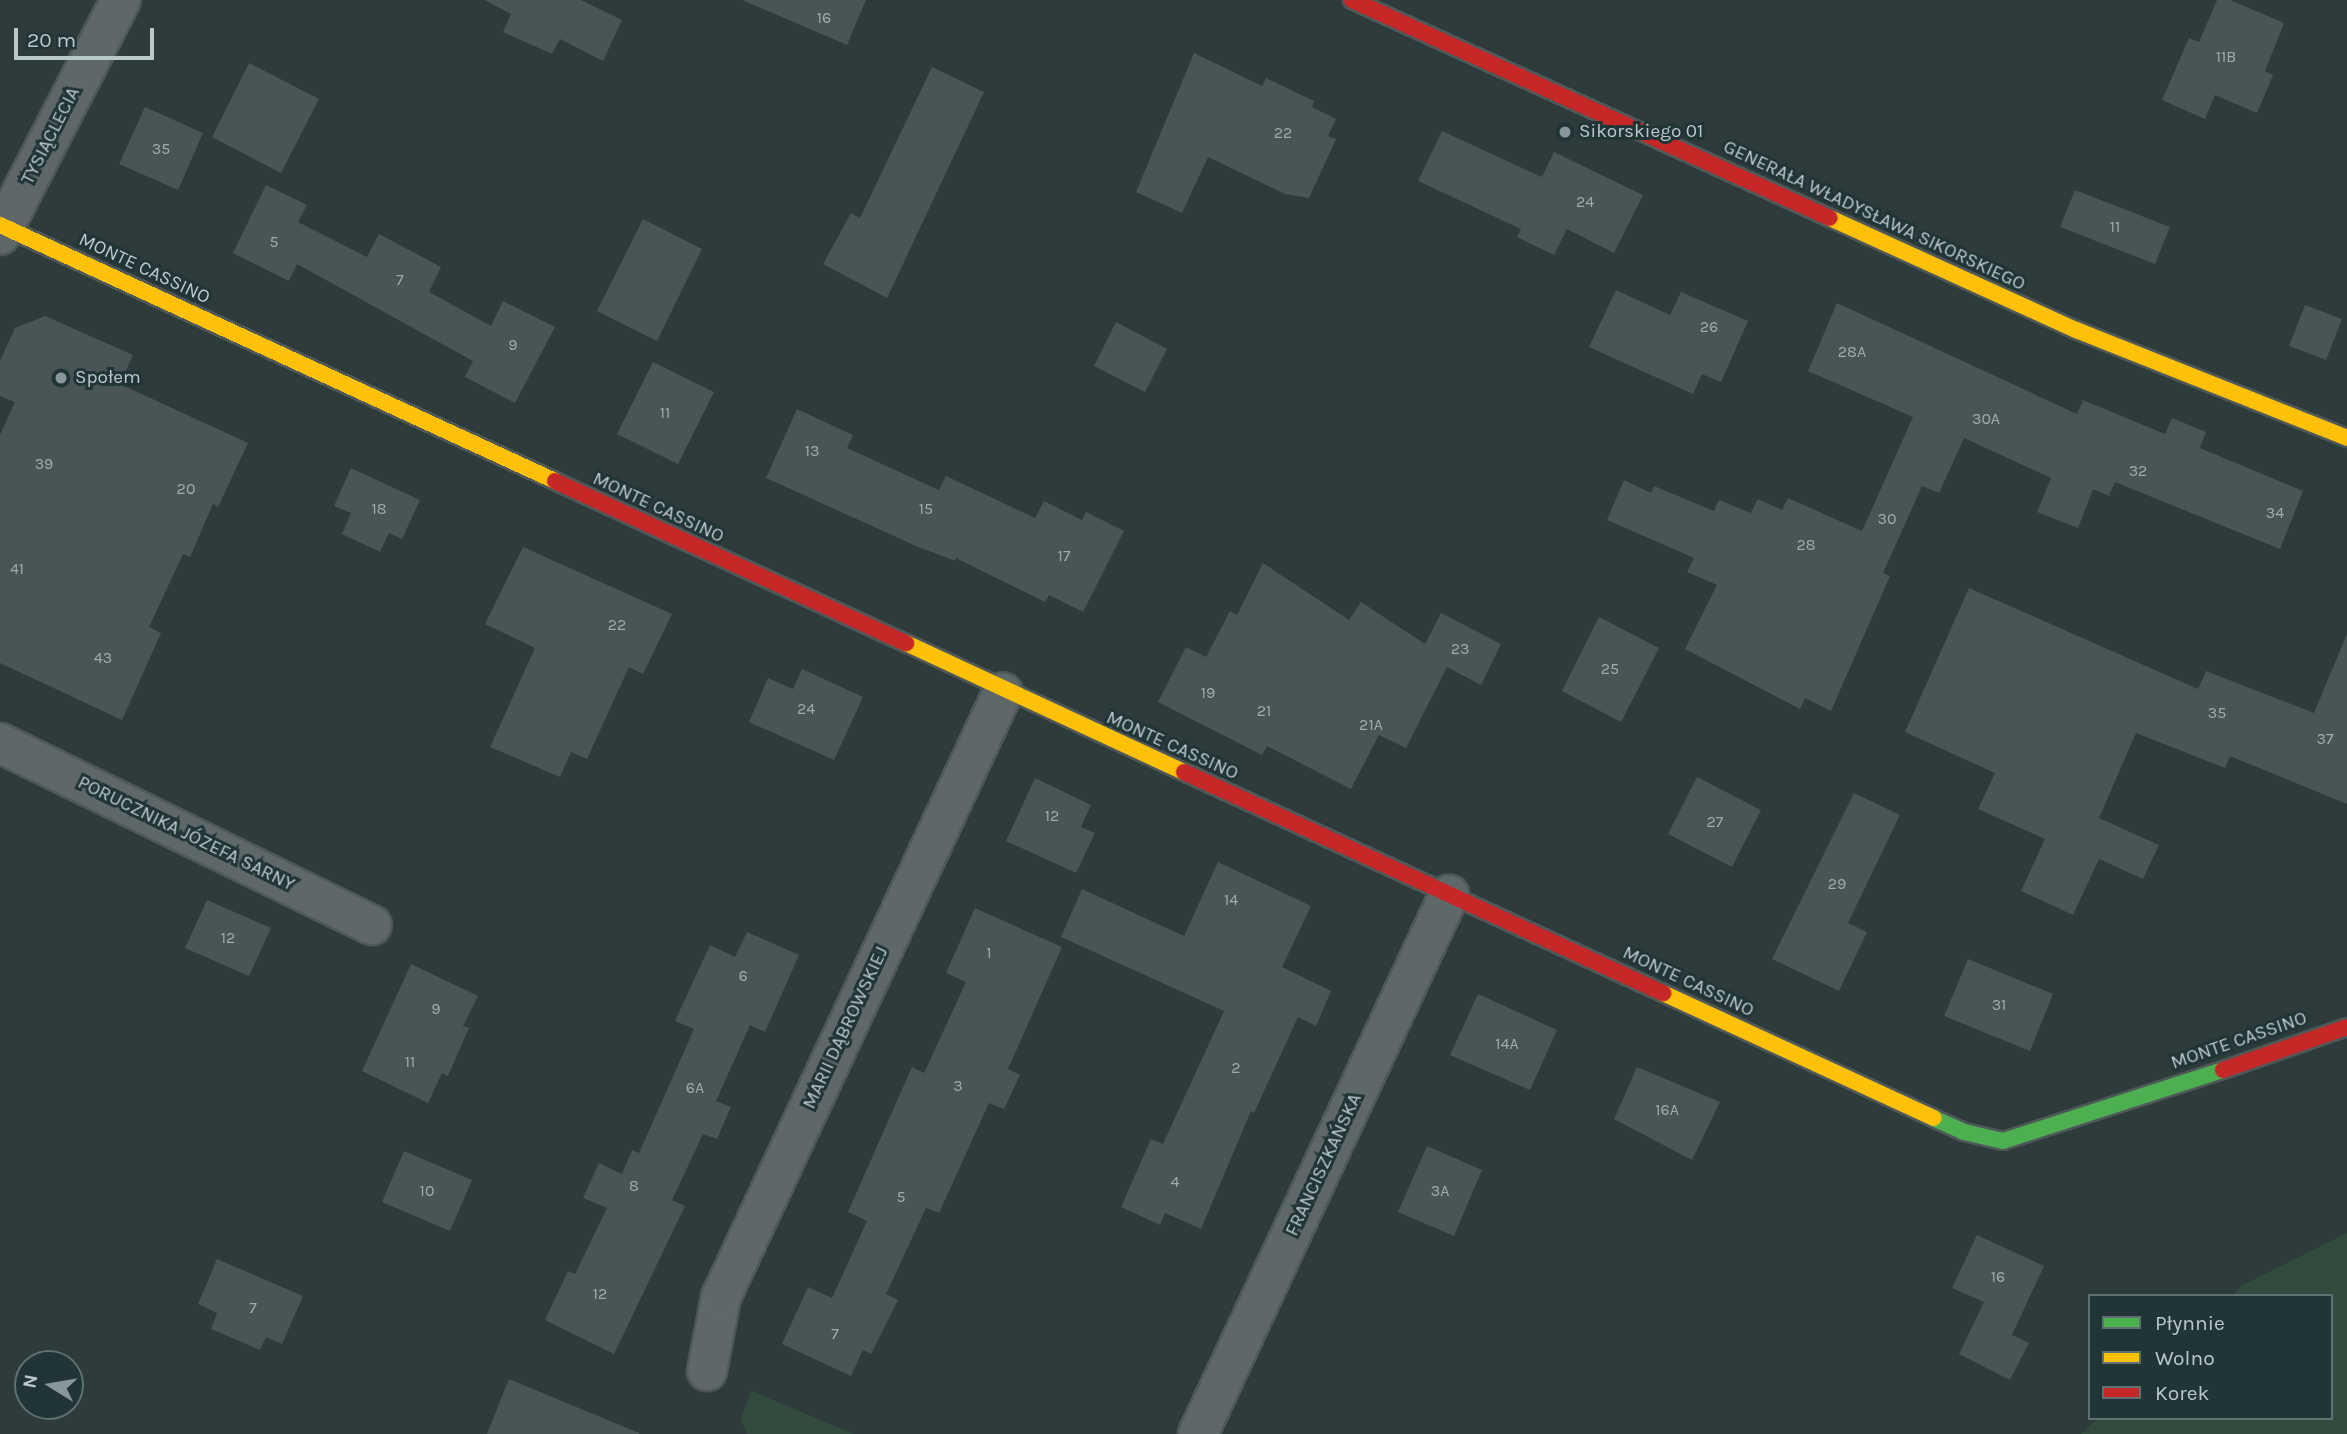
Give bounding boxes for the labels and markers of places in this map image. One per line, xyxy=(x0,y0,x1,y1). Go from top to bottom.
place label: Sikorskiego 01 xyxy=(1579,121,1703,143)
marker: Sikorskiego 01 xyxy=(1557,124,1573,140)
place label: Społem xyxy=(75,367,141,389)
marker: Społem xyxy=(53,370,69,386)

